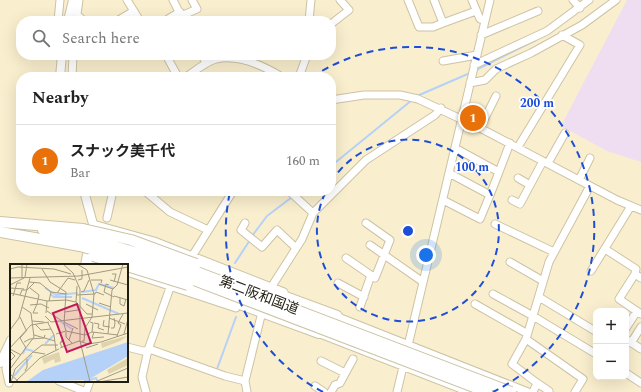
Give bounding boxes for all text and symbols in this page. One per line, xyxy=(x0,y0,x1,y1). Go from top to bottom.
search box xyxy=(16,16,336,60)
icon: search xyxy=(30,27,52,49)
text: Search here xyxy=(62,27,140,50)
text: Nearby xyxy=(32,85,88,111)
text: 200 m xyxy=(520,94,554,113)
pin: 1 xyxy=(460,103,486,133)
text: スナック美千代 xyxy=(70,140,175,163)
text: 1 xyxy=(41,151,49,171)
text: 160 m xyxy=(286,151,320,171)
text: 100 m xyxy=(455,158,489,177)
text: Bar xyxy=(70,163,90,183)
centre of rings xyxy=(401,224,415,238)
your location xyxy=(416,245,436,265)
inset map xyxy=(10,264,128,382)
street label: 第二阪和国道 xyxy=(216,270,302,320)
map controls xyxy=(593,308,629,380)
button: + xyxy=(593,308,629,344)
button: − xyxy=(593,344,629,380)

